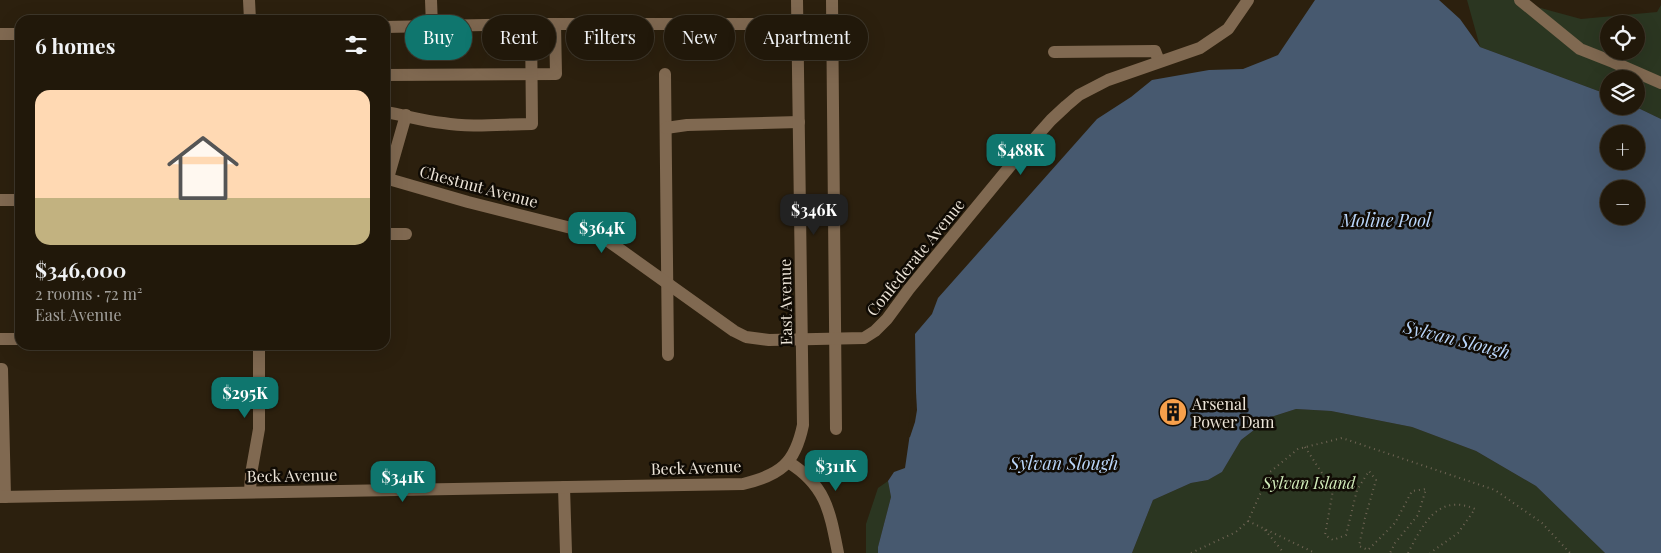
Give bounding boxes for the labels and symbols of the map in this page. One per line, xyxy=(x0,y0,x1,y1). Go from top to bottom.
pin: $488K xyxy=(986,134,1056,176)
street label: Chestnut Avenue xyxy=(417,160,541,212)
pin: $346K xyxy=(779,194,849,236)
street label: Confederate Avenue xyxy=(861,194,969,320)
water label: Moline Pool xyxy=(1340,208,1432,232)
pin: $364K xyxy=(567,212,637,254)
street label: East Avenue xyxy=(774,259,796,345)
water label: Sylvan Slough xyxy=(1400,314,1513,364)
pin: $295K xyxy=(210,376,280,419)
place label: Arsenal Power Dam xyxy=(1191,393,1275,432)
building icon: Arsenal Power Dam xyxy=(1158,397,1188,427)
pin: $311K xyxy=(801,450,871,492)
water label: Sylvan Slough xyxy=(1009,451,1118,475)
street label: Beck Avenue xyxy=(650,455,742,479)
pin: $341K xyxy=(368,460,438,503)
street label: Beck Avenue xyxy=(246,464,338,486)
park label: Sylvan Island xyxy=(1261,472,1357,493)

